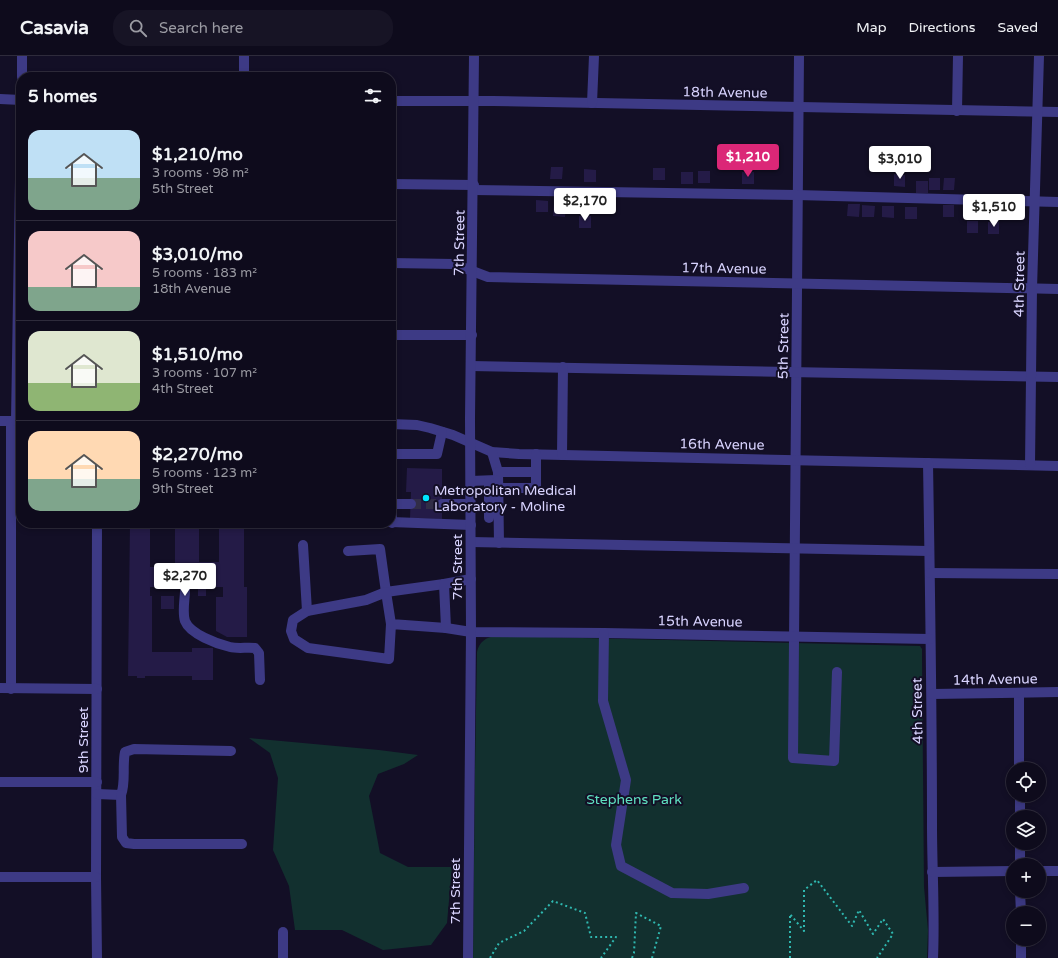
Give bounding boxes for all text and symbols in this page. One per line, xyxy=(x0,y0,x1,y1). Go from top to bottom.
search box xyxy=(113,10,393,46)
text: Casavia xyxy=(20,17,89,39)
icon: search xyxy=(127,17,149,39)
text: Search here xyxy=(159,19,243,37)
text: Map xyxy=(856,19,887,36)
text: Directions xyxy=(909,19,976,36)
text: Saved xyxy=(998,19,1038,36)
street label: 18th Avenue xyxy=(682,83,768,102)
icon: filters xyxy=(362,85,384,107)
text: 5 homes xyxy=(28,86,97,107)
text: $1,210/mo xyxy=(152,144,243,165)
pin: $1,210 xyxy=(715,144,781,178)
icon: home xyxy=(60,146,108,194)
pin: $3,010 xyxy=(867,146,933,180)
text: $1,210 xyxy=(726,149,770,165)
text: $3,010 xyxy=(878,151,922,167)
text: 3 rooms · 98 m² xyxy=(152,165,249,181)
text: 5th Street xyxy=(152,181,214,197)
pin: $2,170 xyxy=(552,188,618,222)
text: $2,170 xyxy=(563,193,607,209)
pin: $1,510 xyxy=(961,194,1027,228)
text: $1,510 xyxy=(972,199,1016,215)
street label: 7th Street xyxy=(450,209,469,276)
text: $3,010/mo xyxy=(152,244,243,265)
icon: home xyxy=(60,247,108,295)
street label: 4th Street xyxy=(1010,250,1029,317)
street label: 17th Avenue xyxy=(681,259,767,278)
text: 5 rooms · 183 m² xyxy=(152,265,257,281)
text: 18th Avenue xyxy=(152,281,231,297)
street label: 5th Street xyxy=(774,312,793,379)
text: $1,510/mo xyxy=(152,344,243,365)
icon: home xyxy=(60,347,108,395)
text: 3 rooms · 107 m² xyxy=(152,365,257,381)
text: 4th Street xyxy=(152,381,214,397)
street label: 16th Avenue xyxy=(679,435,765,454)
text: $2,270/mo xyxy=(152,444,243,465)
icon: home xyxy=(60,447,108,495)
text: 5 rooms · 123 m² xyxy=(152,465,257,481)
text: 9th Street xyxy=(152,481,214,497)
place label: Metropolitan Medical Laboratory - Moline xyxy=(434,482,576,515)
marker: Metropolitan Medical Laboratory - Moline xyxy=(421,493,431,503)
street label: 7th Street xyxy=(449,533,466,600)
pin: $2,270 xyxy=(152,563,218,597)
text: $2,270 xyxy=(163,568,207,584)
street label: 15th Avenue xyxy=(657,612,743,631)
street label: 14th Avenue xyxy=(952,670,1038,689)
street label: 4th Street xyxy=(908,677,927,744)
street label: 9th Street xyxy=(75,706,92,773)
map controls xyxy=(1006,762,1046,946)
button: locate xyxy=(1006,762,1046,802)
park label: Stephens Park xyxy=(586,791,682,808)
button: layers xyxy=(1006,810,1046,850)
street label: 7th Street xyxy=(447,857,464,924)
button: + xyxy=(1006,858,1046,898)
button: − xyxy=(1006,906,1046,946)

